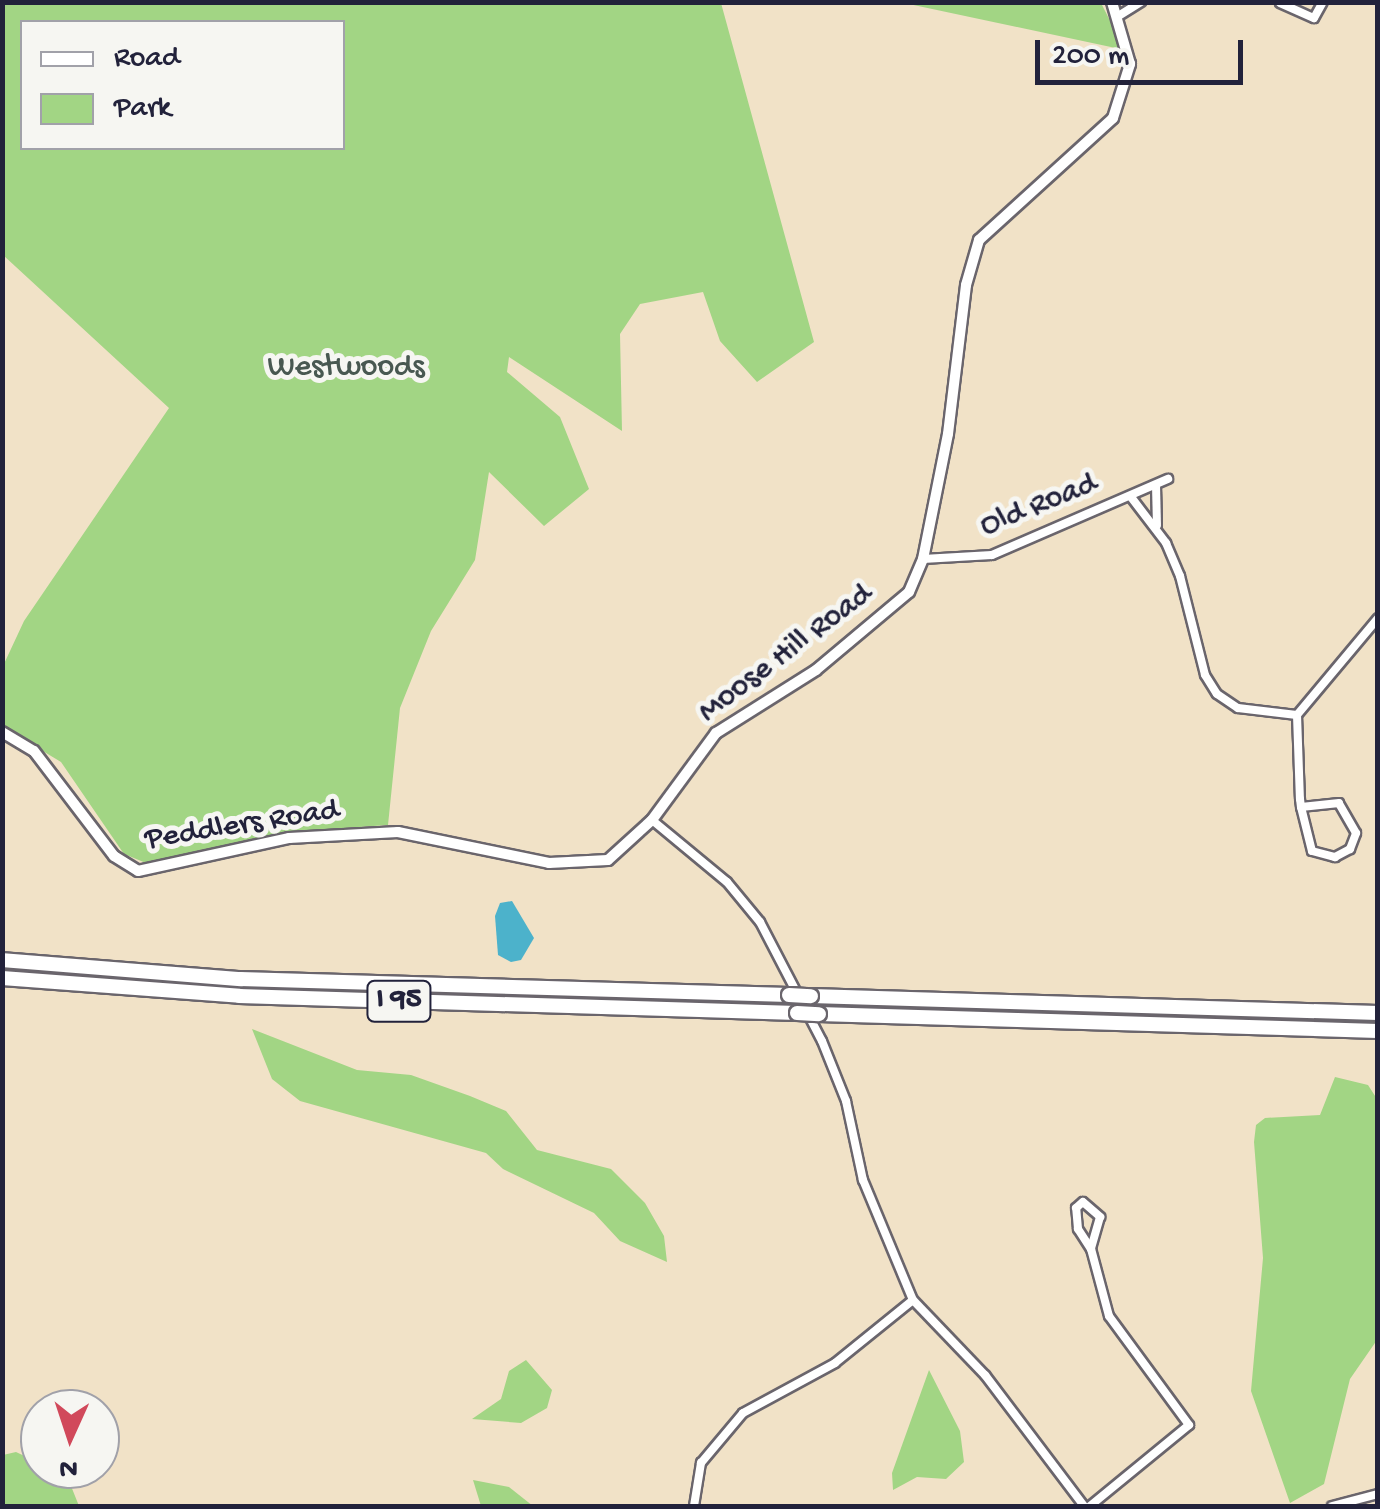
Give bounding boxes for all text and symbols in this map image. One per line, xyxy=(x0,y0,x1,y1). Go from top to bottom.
legend xyxy=(20,20,345,150)
scale bar xyxy=(1040,20,1248,82)
text: 200 m xyxy=(1052,40,1129,75)
text: Road xyxy=(114,42,180,77)
text: Park xyxy=(114,92,171,127)
park label: Westwoods xyxy=(267,349,425,387)
street label: Old Road xyxy=(975,465,1103,547)
street label: Moose Hill Road xyxy=(691,576,881,732)
street label: Peddlers Road xyxy=(142,792,342,860)
road number: I 95 xyxy=(364,976,434,1026)
north arrow xyxy=(20,1389,120,1489)
text: N xyxy=(59,1451,79,1484)

